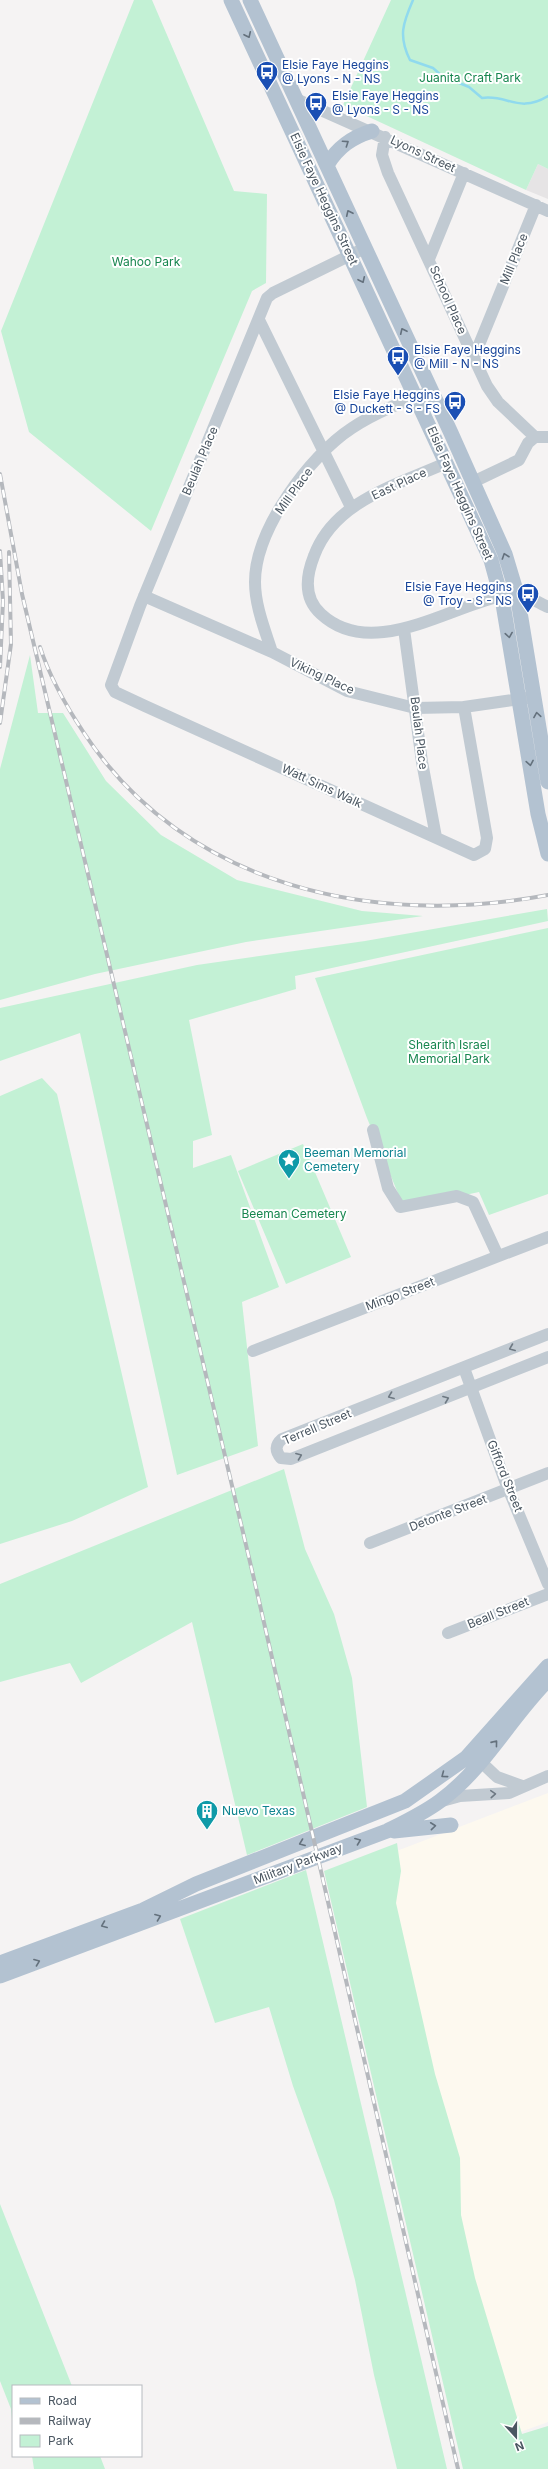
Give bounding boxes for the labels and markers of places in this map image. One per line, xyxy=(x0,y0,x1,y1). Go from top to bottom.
place label: Elsie Faye Heggins @ Lyons - N - NS xyxy=(282,57,389,86)
bus stop icon: Elsie Faye Heggins @ Lyons - N - NS xyxy=(254,59,280,92)
place label: Elsie Faye Heggins @ Lyons - S - NS xyxy=(332,88,439,117)
bus stop icon: Elsie Faye Heggins @ Lyons - S - NS xyxy=(303,90,329,123)
place label: Elsie Faye Heggins @ Mill - N - NS xyxy=(414,342,521,371)
bus stop icon: Elsie Faye Heggins @ Mill - N - NS xyxy=(385,344,411,377)
place label: Elsie Faye Heggins @ Duckett - S - FS xyxy=(333,387,440,416)
bus stop icon: Elsie Faye Heggins @ Duckett - S - FS xyxy=(442,389,468,422)
place label: Elsie Faye Heggins @ Troy - S - NS xyxy=(405,579,512,608)
bus stop icon: Elsie Faye Heggins @ Troy - S - NS xyxy=(515,581,541,614)
place label: Beeman Memorial Cemetery xyxy=(304,1145,406,1174)
place icon: Beeman Memorial Cemetery xyxy=(276,1147,302,1180)
building icon: Nuevo Texas xyxy=(194,1798,220,1831)
place label: Nuevo Texas xyxy=(222,1803,295,1818)

